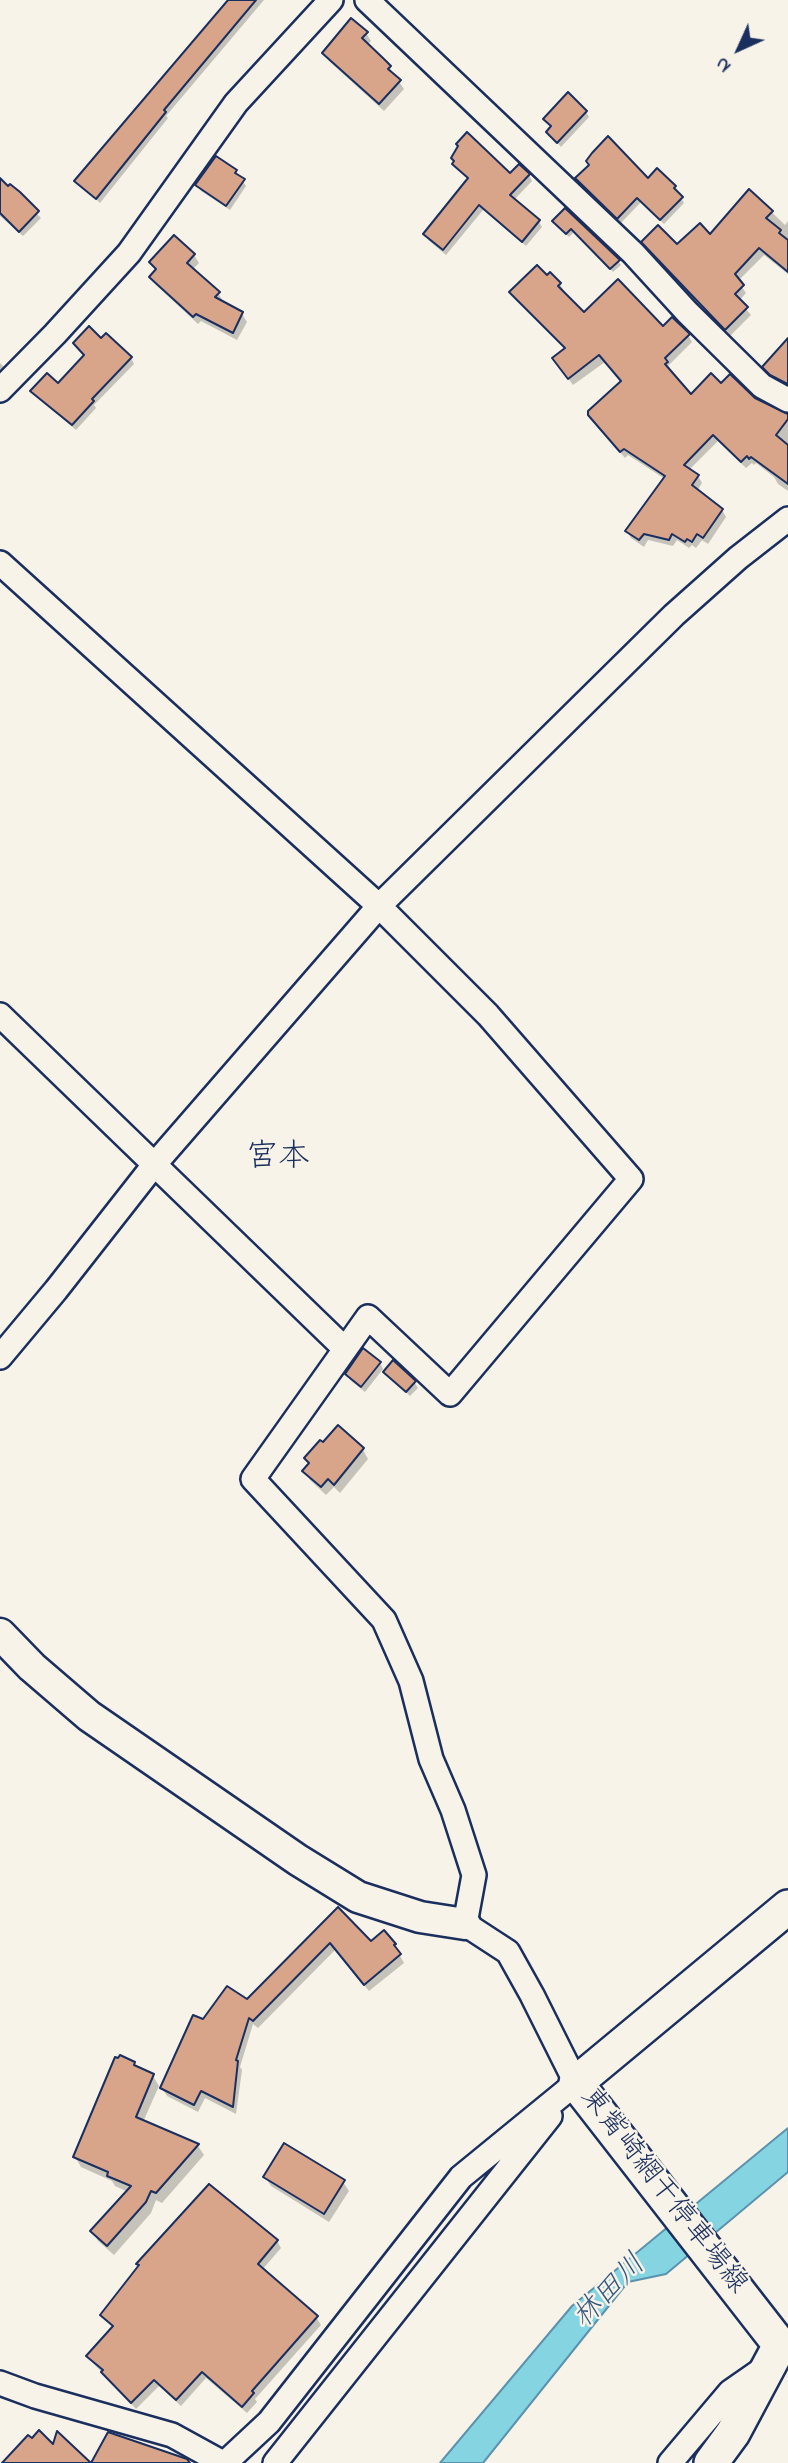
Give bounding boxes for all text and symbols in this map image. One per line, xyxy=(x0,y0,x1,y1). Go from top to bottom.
north arrow xyxy=(704,14,774,84)
text: N xyxy=(710,50,738,78)
district label: 宮本 xyxy=(246,1141,310,1179)
street label: 東觜崎網干停車場線 xyxy=(571,2082,753,2302)
water label: 林田川 xyxy=(567,2248,655,2338)

